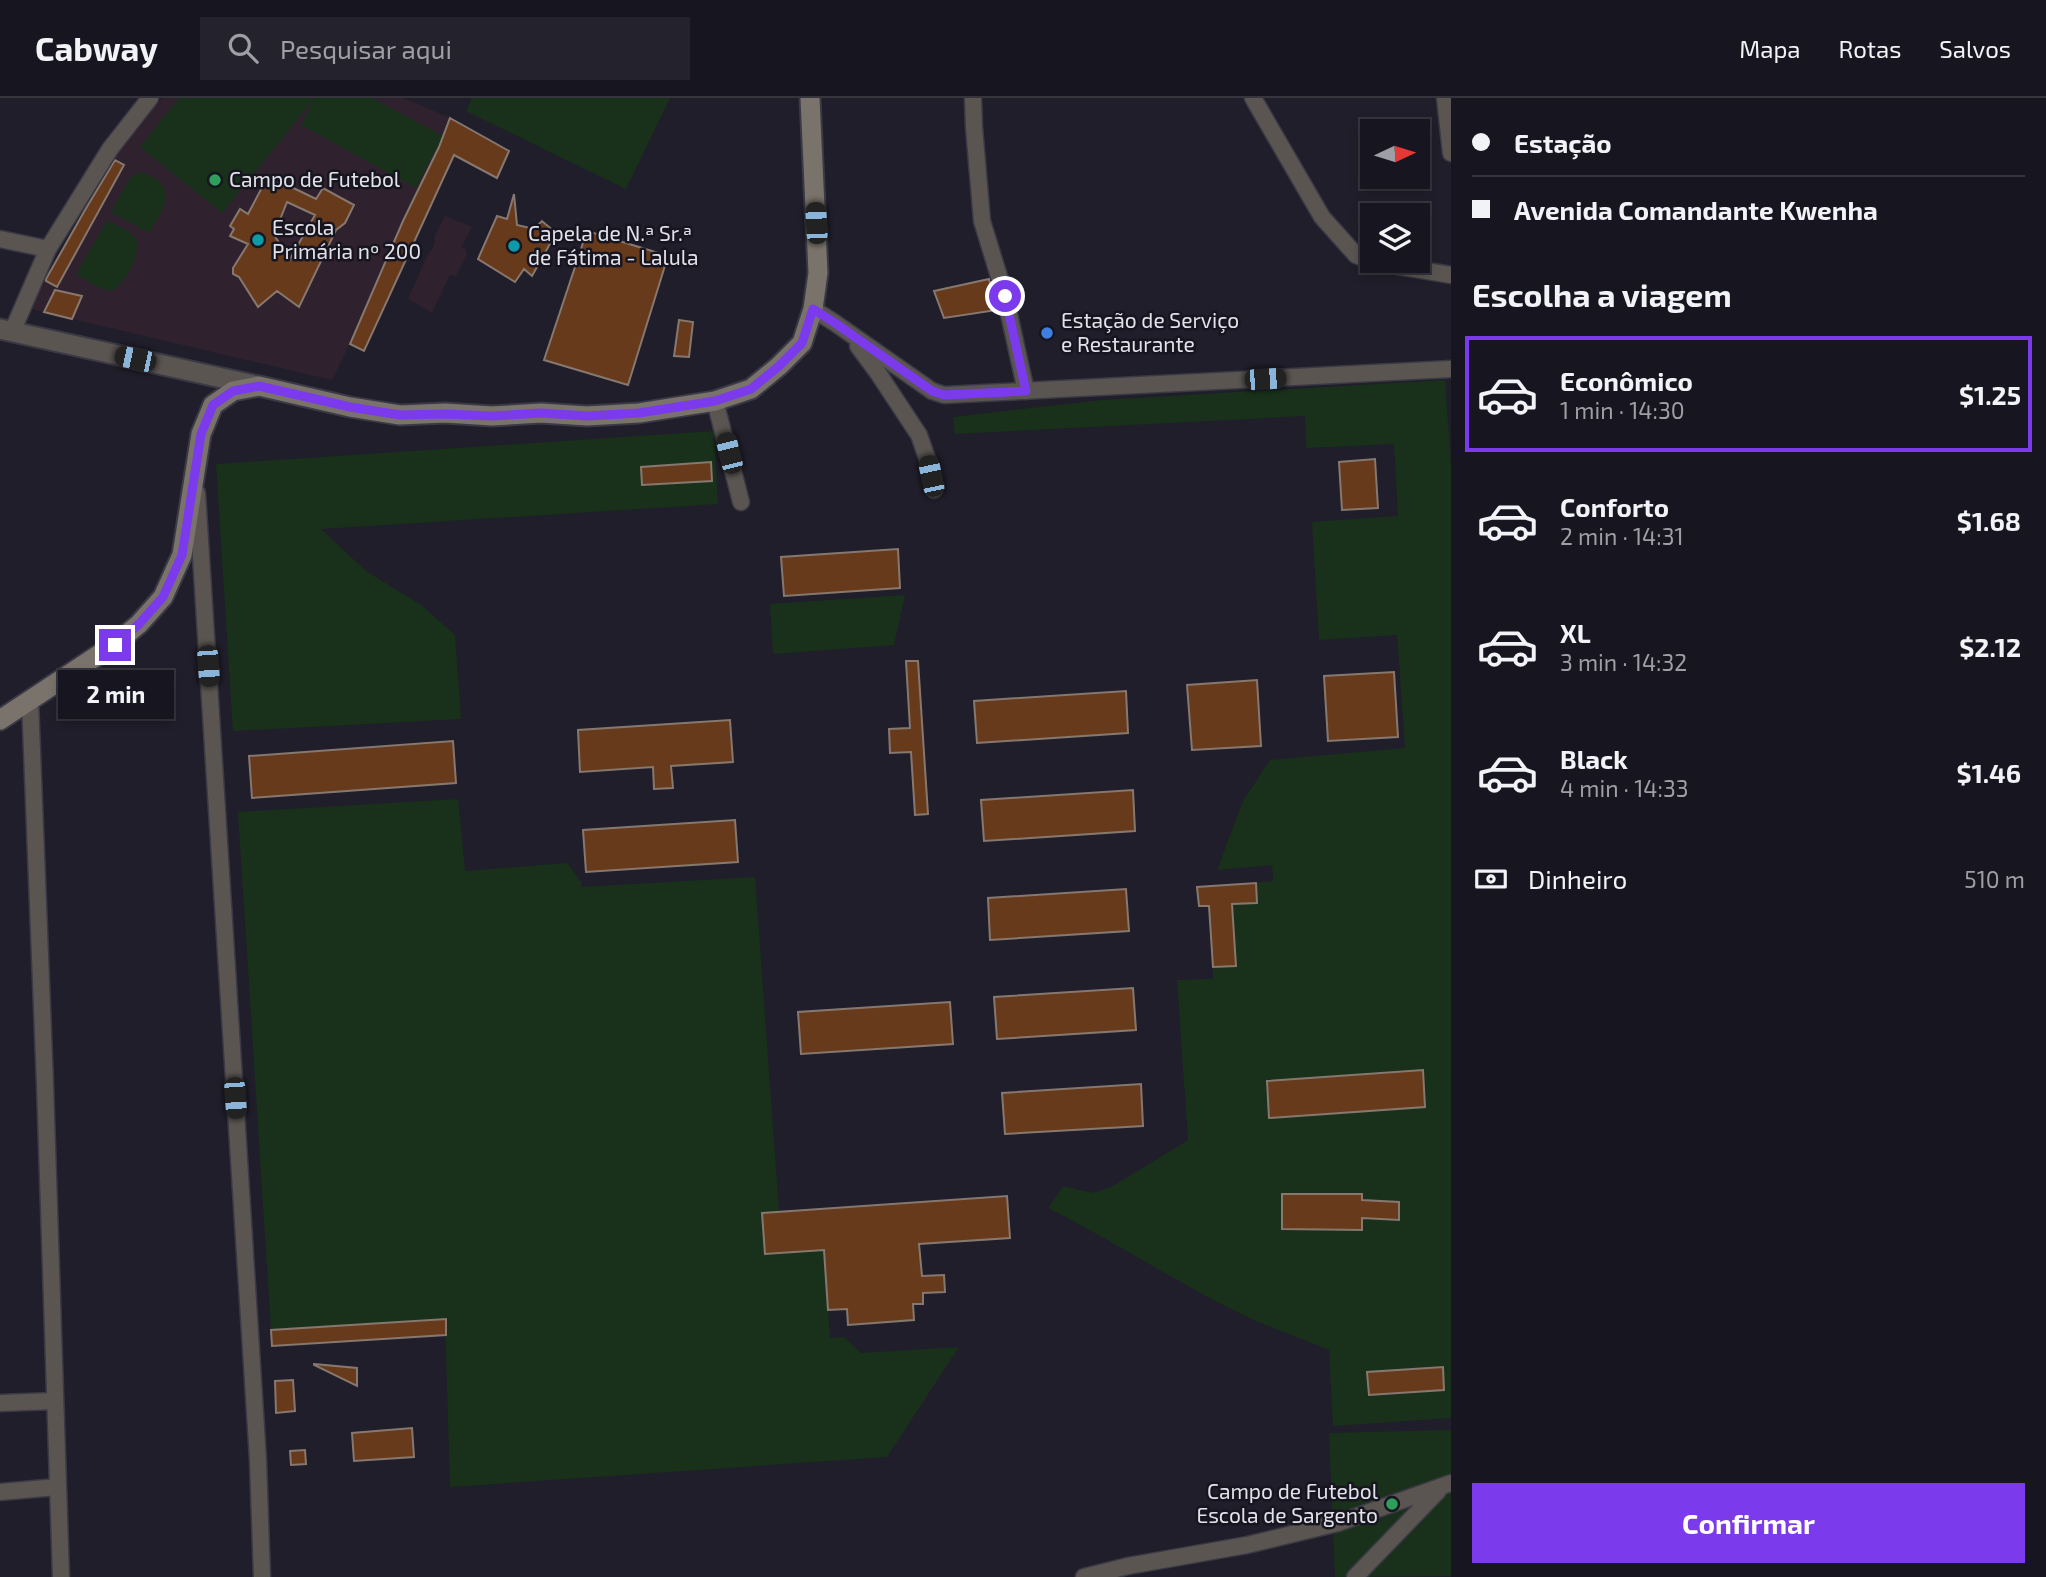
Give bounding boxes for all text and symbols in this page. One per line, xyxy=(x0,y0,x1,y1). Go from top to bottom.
search box xyxy=(200,17,690,80)
text: Cabway xyxy=(35,28,158,68)
icon: search xyxy=(224,29,262,67)
text: Pesquisar aqui xyxy=(280,33,452,64)
text: Mapa xyxy=(1739,34,1801,63)
text: Rotas xyxy=(1839,34,1901,63)
text: Salvos xyxy=(1939,34,2011,63)
north arrow xyxy=(1360,119,1430,189)
map controls xyxy=(1360,119,1430,273)
text: Estação xyxy=(1514,127,1612,158)
place label: Campo de Futebol xyxy=(229,166,401,191)
marker: Campo de Futebol xyxy=(207,172,223,188)
text: Avenida Comandante Kwenha xyxy=(1514,194,1878,225)
car xyxy=(805,201,828,245)
button: layers xyxy=(1360,203,1430,273)
place label: Escola Primária nº 200 xyxy=(272,214,421,263)
place label: Capela de N.ª Sr.ª de Fátima - Lalula xyxy=(528,220,699,269)
marker: Escola Primária nº 200 xyxy=(250,232,266,248)
marker: Capela de N.ª Sr.ª de Fátima - Lalula xyxy=(506,238,522,254)
text: Escolha a viagem xyxy=(1472,275,1732,313)
route start xyxy=(989,280,1021,312)
place label: Estação de Serviço e Restaurante xyxy=(1061,307,1239,356)
marker: Estação de Serviço e Restaurante xyxy=(1039,325,1055,341)
car xyxy=(113,344,158,374)
icon: car xyxy=(1476,363,1539,426)
text: Econômico xyxy=(1560,365,1693,396)
car xyxy=(1244,367,1287,391)
text: $1.25 xyxy=(1959,379,2021,410)
text: 1 min · 14:30 xyxy=(1560,396,1685,424)
car xyxy=(714,430,745,476)
car xyxy=(917,453,946,499)
icon: car xyxy=(1476,489,1539,552)
text: Conforto xyxy=(1560,491,1669,522)
text: $1.68 xyxy=(1957,505,2021,536)
text: 2 min · 14:31 xyxy=(1560,522,1684,550)
icon: car xyxy=(1476,615,1539,678)
text: XL xyxy=(1560,617,1591,648)
route end xyxy=(99,629,131,661)
text: $2.12 xyxy=(1959,631,2021,662)
car xyxy=(197,644,220,688)
text: 3 min · 14:32 xyxy=(1560,648,1687,676)
callout: 2 min xyxy=(57,670,173,718)
text: 2 min xyxy=(87,680,145,708)
icon: car xyxy=(1476,741,1539,804)
text: Black xyxy=(1560,743,1628,774)
text: $1.46 xyxy=(1957,757,2021,788)
text: 4 min · 14:33 xyxy=(1560,774,1688,802)
icon: cash xyxy=(1472,860,1510,898)
text: Dinheiro xyxy=(1528,863,1627,894)
text: 510 m xyxy=(1964,865,2025,893)
car xyxy=(224,1076,247,1120)
place label: Campo de Futebol Escola de Sargento xyxy=(1196,1478,1379,1527)
button: Confirmar xyxy=(1472,1483,2025,1563)
marker: Campo de Futebol Escola de Sargento xyxy=(1384,1496,1400,1512)

